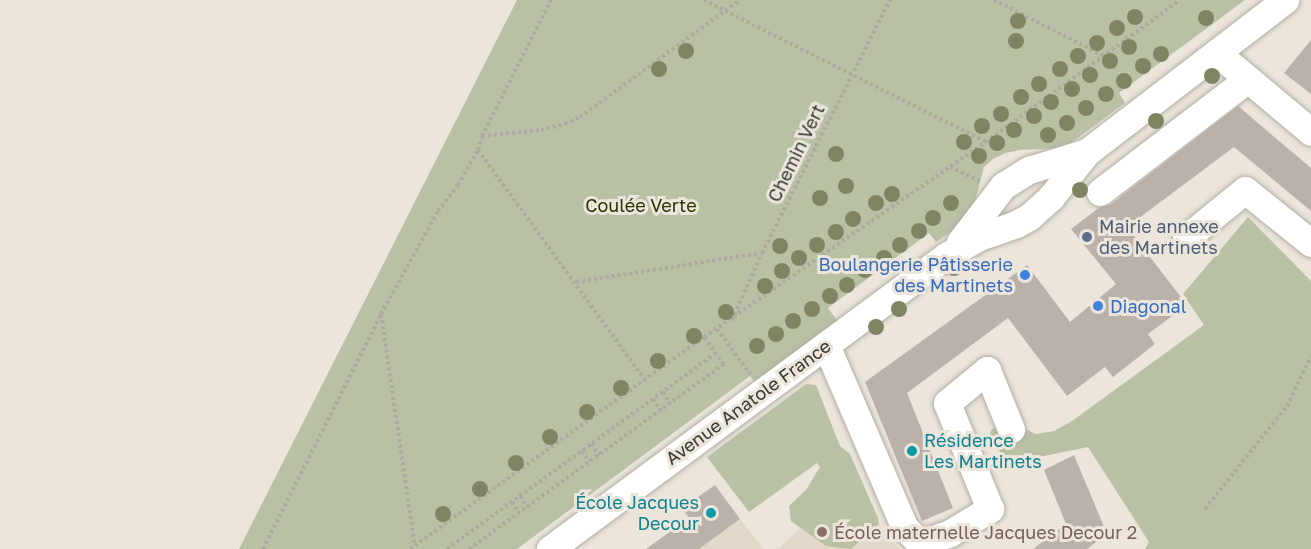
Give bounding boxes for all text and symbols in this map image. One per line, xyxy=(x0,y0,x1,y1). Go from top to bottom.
street label: Chemin Vert xyxy=(763,101,829,205)
park label: Coulée Verte xyxy=(585,194,697,216)
place label: Mairie annexe des Martinets xyxy=(1099,216,1219,258)
marker: Mairie annexe des Martinets xyxy=(1080,230,1094,244)
place label: Boulangerie Pâtisserie des Martinets xyxy=(819,254,1013,296)
marker: Boulangerie Pâtisserie des Martinets xyxy=(1018,268,1032,282)
place label: Diagonal xyxy=(1110,295,1186,317)
marker: Diagonal xyxy=(1091,299,1105,313)
street label: Avenue Anatole France xyxy=(661,335,835,469)
place label: Résidence Les Martinets xyxy=(924,430,1042,472)
marker: Résidence Les Martinets xyxy=(905,444,919,458)
place label: École Jacques Decour xyxy=(575,492,699,534)
marker: École Jacques Decour xyxy=(704,506,718,520)
place label: École maternelle Jacques Decour 2 xyxy=(834,521,1137,543)
marker: École maternelle Jacques Decour 2 xyxy=(815,525,829,539)

